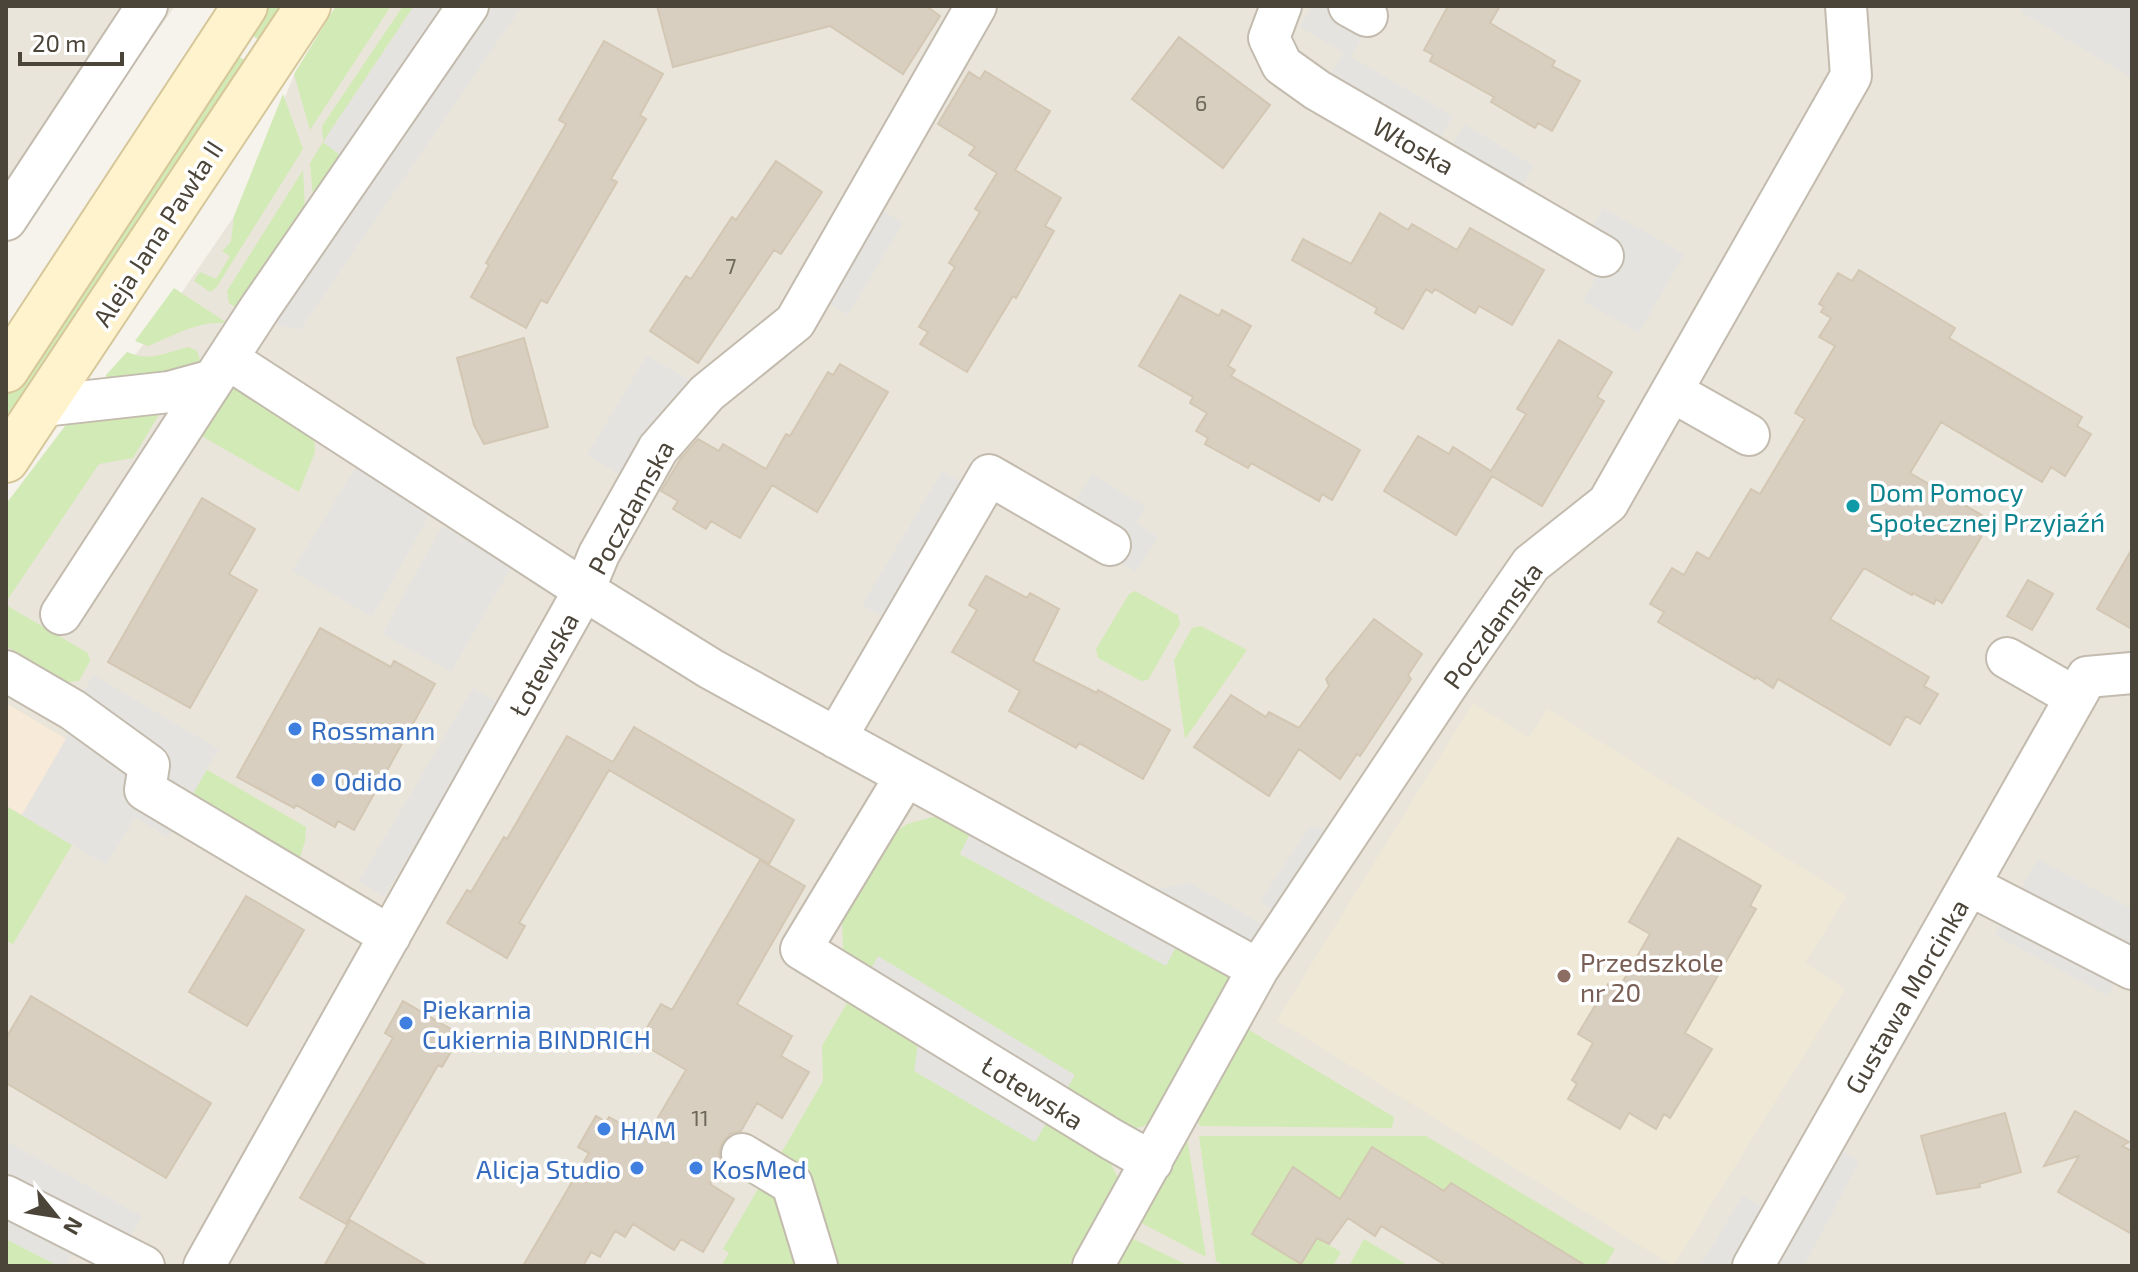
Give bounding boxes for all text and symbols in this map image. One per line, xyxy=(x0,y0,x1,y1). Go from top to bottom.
scale bar xyxy=(20,16,122,66)
text: 20 m xyxy=(32,28,86,57)
house number: 6 xyxy=(1195,89,1207,115)
street label: Włoska xyxy=(1368,109,1460,181)
street label: Aleja Jana Pawła II xyxy=(85,134,229,332)
house number: 7 xyxy=(725,252,737,278)
street label: Poczdamska xyxy=(580,435,680,579)
place label: Dom Pomocy Społecznej Przyjaźń xyxy=(1869,476,2105,537)
marker: Dom Pomocy Społecznej Przyjaźń xyxy=(1844,497,1862,515)
street label: Poczdamska xyxy=(1436,556,1548,694)
street label: Łotewska xyxy=(502,607,584,721)
place label: Rossmann xyxy=(311,714,435,745)
marker: Rossmann xyxy=(286,720,304,738)
place label: Odido xyxy=(334,765,402,796)
marker: Odido xyxy=(309,771,327,789)
street label: Gustawa Morcinka xyxy=(1838,893,1974,1099)
place label: Przedszkole nr 20 xyxy=(1580,946,1724,1007)
marker: Przedszkole nr 20 xyxy=(1555,967,1573,985)
place label: Piekarnia Cukiernia BINDRICH xyxy=(422,993,651,1054)
marker: Piekarnia Cukiernia BINDRICH xyxy=(397,1014,415,1032)
street label: Łotewska xyxy=(976,1049,1090,1135)
house number: 11 xyxy=(691,1104,709,1130)
place label: HAM xyxy=(620,1114,676,1145)
marker: HAM xyxy=(595,1120,613,1138)
place label: Alicja Studio xyxy=(476,1153,621,1184)
place label: KosMed xyxy=(712,1153,807,1184)
marker: Alicja Studio xyxy=(628,1159,646,1177)
marker: KosMed xyxy=(687,1159,705,1177)
north arrow xyxy=(16,1176,96,1256)
text: N xyxy=(59,1213,89,1240)

